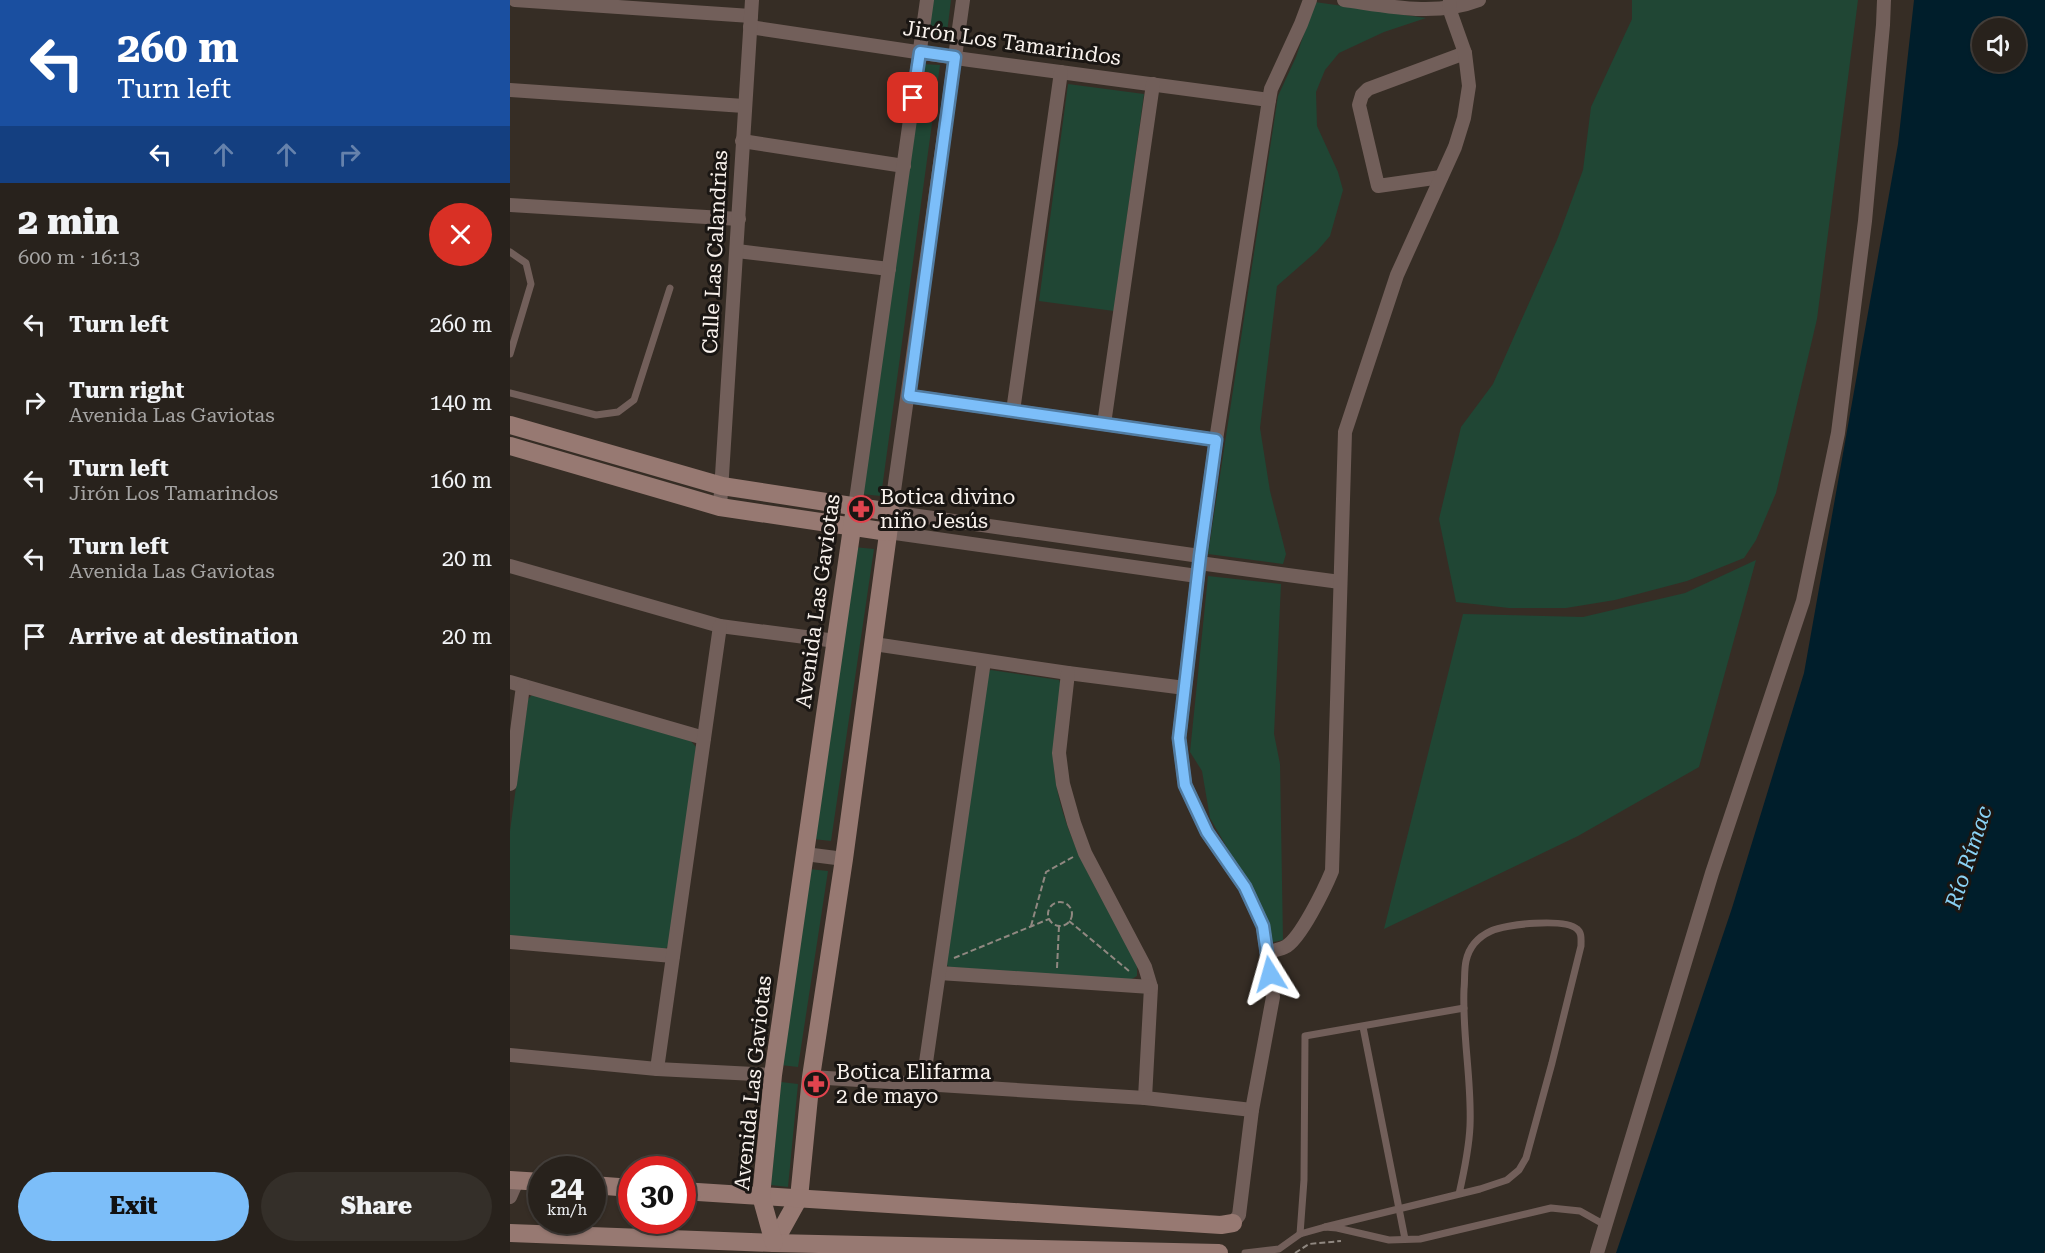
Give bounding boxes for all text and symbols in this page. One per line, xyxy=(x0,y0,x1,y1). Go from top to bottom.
street label: Jirón Los Tamarindos xyxy=(901,16,1123,70)
map controls xyxy=(1972,18,2026,72)
button: sound xyxy=(1972,18,2026,72)
text: 260 m xyxy=(117,23,239,72)
icon: left xyxy=(18,24,96,102)
pin xyxy=(887,72,938,123)
text: Turn left xyxy=(117,73,231,105)
icon: arrive xyxy=(896,81,929,114)
icon: left xyxy=(144,138,177,171)
icon: ahead xyxy=(207,138,240,171)
icon: ahead xyxy=(270,138,303,171)
icon: right xyxy=(333,138,366,171)
street label: Calle Las Calandrias xyxy=(698,149,732,355)
text: 2 min xyxy=(18,201,119,243)
button: close xyxy=(429,203,492,266)
text: 600 m · 16:13 xyxy=(18,245,140,269)
icon: left xyxy=(18,308,51,341)
text: Turn left xyxy=(69,312,169,337)
text: 260 m xyxy=(429,312,492,337)
text: Turn right xyxy=(69,378,184,403)
icon: right xyxy=(18,386,51,419)
text: 140 m xyxy=(429,390,492,415)
text: Avenida Las Gaviotas xyxy=(69,403,275,427)
text: Turn left xyxy=(69,456,169,481)
icon: left xyxy=(18,464,51,497)
text: 160 m xyxy=(429,468,492,493)
text: Jirón Los Tamarindos xyxy=(69,481,278,505)
place label: Botica divino niño Jesús xyxy=(880,485,1015,533)
street label: Avenida Las Gaviotas xyxy=(791,492,845,710)
pharmacy icon: Botica divino niño Jesús xyxy=(846,494,876,524)
text: Turn left xyxy=(69,534,169,559)
icon: left xyxy=(18,542,51,575)
text: 20 m xyxy=(442,546,492,571)
text: Avenida Las Gaviotas xyxy=(69,559,275,583)
icon: arrive xyxy=(18,620,51,653)
text: Arrive at destination xyxy=(69,624,298,649)
text: 20 m xyxy=(442,624,492,649)
water label: Río Rímac xyxy=(1940,802,1997,912)
position arrow xyxy=(1238,942,1302,1006)
street label: Avenida Las Gaviotas xyxy=(730,974,776,1192)
place label: Botica Elifarma 2 de mayo xyxy=(836,1060,992,1108)
pharmacy icon: Botica Elifarma 2 de mayo xyxy=(801,1069,831,1099)
speed limit sign: 30 xyxy=(618,1156,696,1234)
text: 24 xyxy=(550,1170,584,1205)
button: Exit xyxy=(18,1172,249,1241)
button: Share xyxy=(261,1172,492,1241)
text: km/h xyxy=(547,1201,587,1219)

